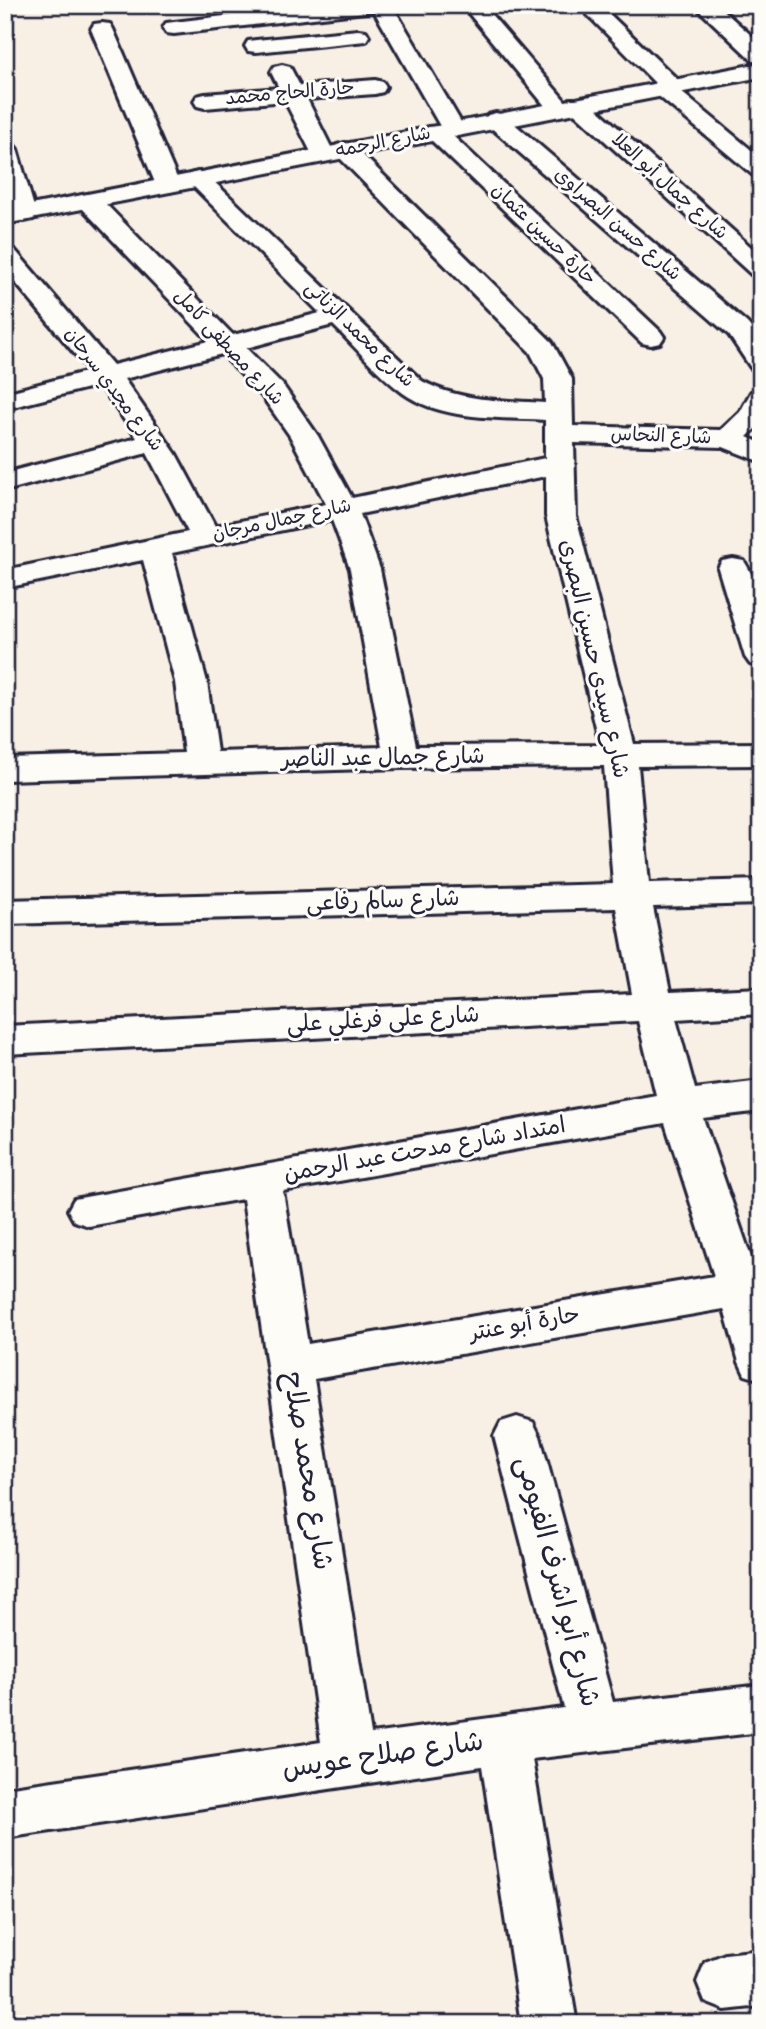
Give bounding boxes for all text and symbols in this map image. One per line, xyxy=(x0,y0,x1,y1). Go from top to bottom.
street label: حارة الحاج محمد xyxy=(224,75,356,113)
street label: شارع الرحمه xyxy=(333,120,433,166)
street label: شارع جمال أبو العلا xyxy=(605,127,733,247)
street label: شارع حسن البصراوى xyxy=(548,162,686,288)
street label: حارة حسين عثمان xyxy=(484,178,602,292)
street label: شارع محمد الزناتى xyxy=(298,276,420,394)
street label: شارع مصطفى كامل xyxy=(167,284,289,412)
street label: شارع مجدي سرحان xyxy=(57,322,169,458)
street label: شارع النحاس xyxy=(610,422,712,452)
street label: شارع جمال مرجان xyxy=(210,493,354,549)
street label: شارع سيدى حسين البصرى xyxy=(549,536,637,782)
street label: شارع جمال عبد الناصر xyxy=(279,741,485,777)
street label: شارع سالم رفاعى xyxy=(306,883,460,921)
street label: شارع على فرغلي على xyxy=(286,999,480,1045)
street label: امتداد شارع مدحت عبد الرحمن xyxy=(281,1110,569,1192)
street label: حارة أبو عنتر xyxy=(465,1299,583,1351)
street label: شارع محمد صلاح xyxy=(270,1369,342,1573)
street label: شارع أبو اشرف الفيومى xyxy=(503,1452,609,1712)
street label: شارع صلاح عويس xyxy=(280,1723,486,1791)

